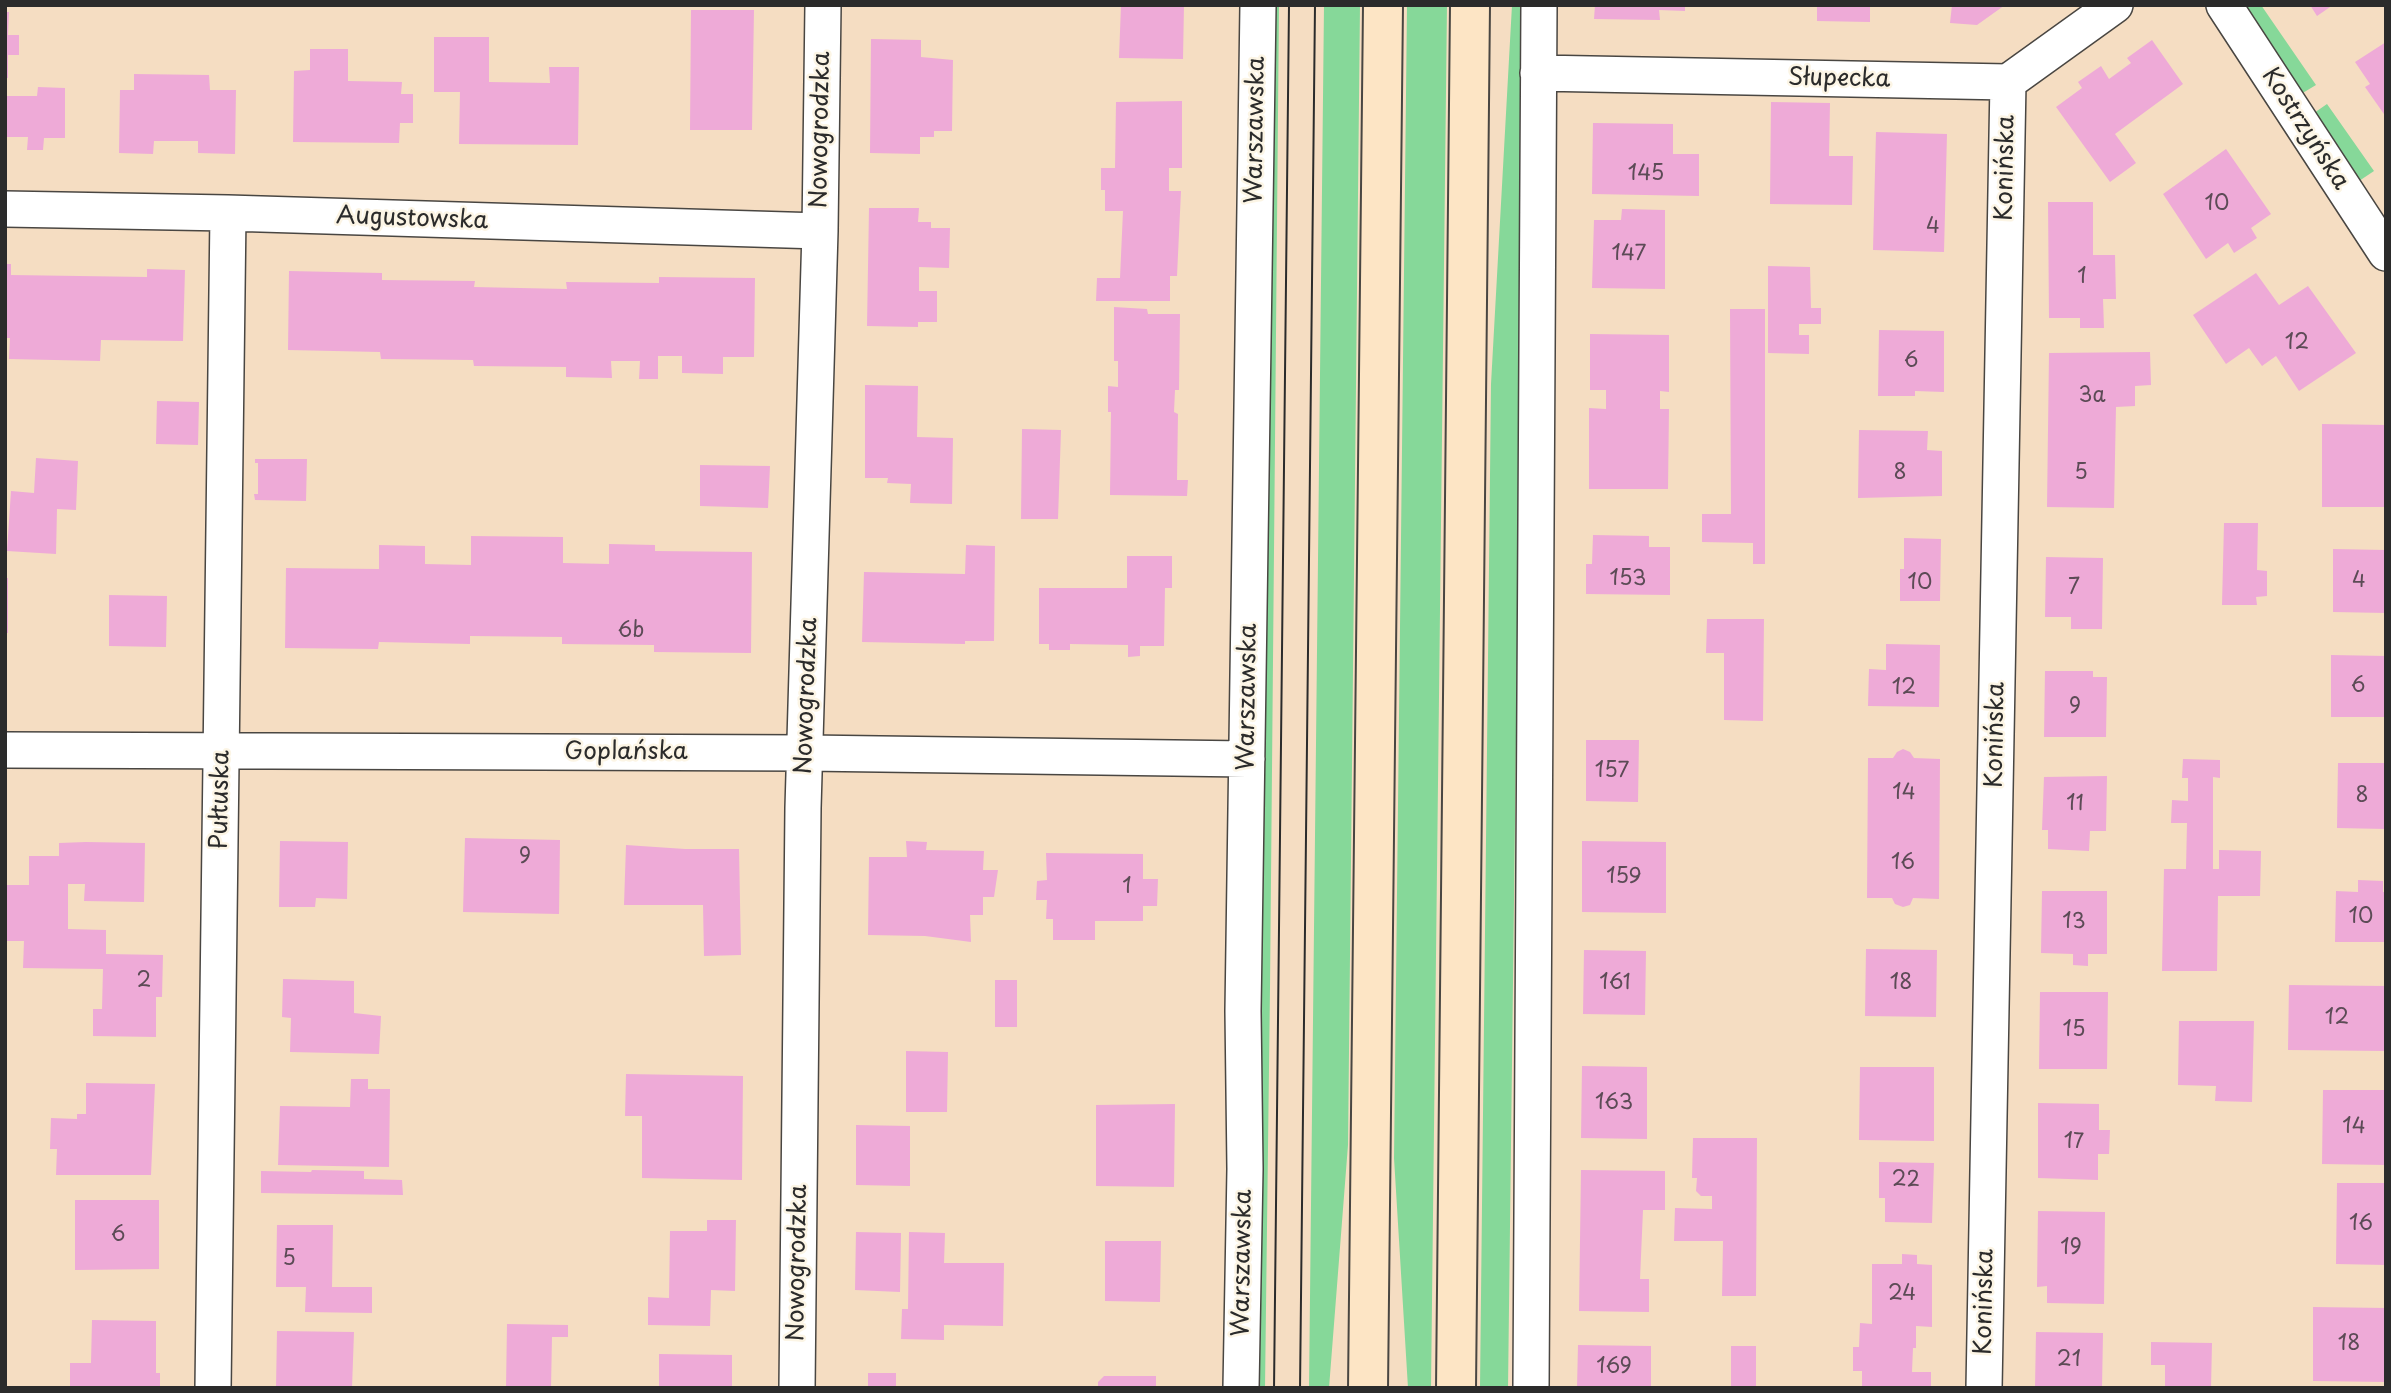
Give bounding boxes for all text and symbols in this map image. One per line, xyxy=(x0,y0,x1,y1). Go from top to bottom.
street label: Nowogrodzka xyxy=(805,51,837,209)
street label: Warszawska xyxy=(1240,56,1272,204)
street label: Kostrzyńska xyxy=(2255,63,2355,195)
street label: Słupecka xyxy=(1788,64,1890,94)
street label: Konińska xyxy=(1991,115,2021,221)
house number: 145 xyxy=(1628,161,1664,187)
house number: 10 xyxy=(2205,191,2229,217)
street label: Augustowska xyxy=(335,202,489,236)
house number: 4 xyxy=(1926,214,1940,240)
house number: 147 xyxy=(1612,241,1646,267)
house number: 1 xyxy=(2077,264,2087,290)
house number: 12 xyxy=(2285,330,2309,356)
house number: 6 xyxy=(1904,348,1918,374)
house number: 3a xyxy=(2079,383,2105,409)
house number: 8 xyxy=(1893,460,1907,486)
house number: 5 xyxy=(2074,460,2088,486)
house number: 153 xyxy=(1610,566,1646,592)
house number: 4 xyxy=(2352,568,2366,594)
house number: 10 xyxy=(1908,570,1932,596)
house number: 7 xyxy=(2068,575,2080,601)
street label: Nowogrodzka xyxy=(790,617,824,775)
house number: 6b xyxy=(618,618,644,644)
street label: Warszawska xyxy=(1232,623,1264,771)
house number: 6 xyxy=(2351,673,2365,699)
house number: 12 xyxy=(1892,675,1916,701)
street label: Konińska xyxy=(1981,682,2011,788)
house number: 9 xyxy=(2069,694,2081,720)
street label: Goplańska xyxy=(564,738,688,766)
street label: Pułtuska xyxy=(206,750,236,850)
house number: 157 xyxy=(1595,758,1629,784)
house number: 14 xyxy=(1892,780,1916,806)
house number: 8 xyxy=(2355,783,2369,809)
house number: 11 xyxy=(2066,791,2084,817)
house number: 9 xyxy=(519,844,531,870)
house number: 16 xyxy=(1891,850,1915,876)
house number: 159 xyxy=(1606,864,1642,890)
house number: 1 xyxy=(1122,874,1132,900)
house number: 10 xyxy=(2349,904,2373,930)
house number: 13 xyxy=(2062,909,2086,935)
house number: 2 xyxy=(137,968,151,994)
house number: 161 xyxy=(1599,970,1631,996)
house number: 18 xyxy=(1890,970,1912,996)
house number: 12 xyxy=(2325,1005,2349,1031)
house number: 15 xyxy=(2063,1017,2085,1043)
house number: 163 xyxy=(1595,1090,1633,1116)
house number: 14 xyxy=(2342,1114,2366,1140)
house number: 17 xyxy=(2064,1129,2084,1155)
house number: 22 xyxy=(1892,1167,1920,1193)
street label: Nowogrodzka xyxy=(782,1184,814,1342)
street label: Warszawska xyxy=(1227,1189,1259,1337)
house number: 16 xyxy=(2349,1211,2373,1237)
house number: 6 xyxy=(111,1222,125,1248)
house number: 19 xyxy=(2060,1235,2082,1261)
house number: 5 xyxy=(282,1246,296,1272)
street label: Konińska xyxy=(1970,1249,2000,1355)
house number: 24 xyxy=(1888,1281,1916,1307)
house number: 18 xyxy=(2338,1331,2360,1357)
house number: 21 xyxy=(2057,1347,2081,1373)
house number: 169 xyxy=(1596,1354,1632,1380)

